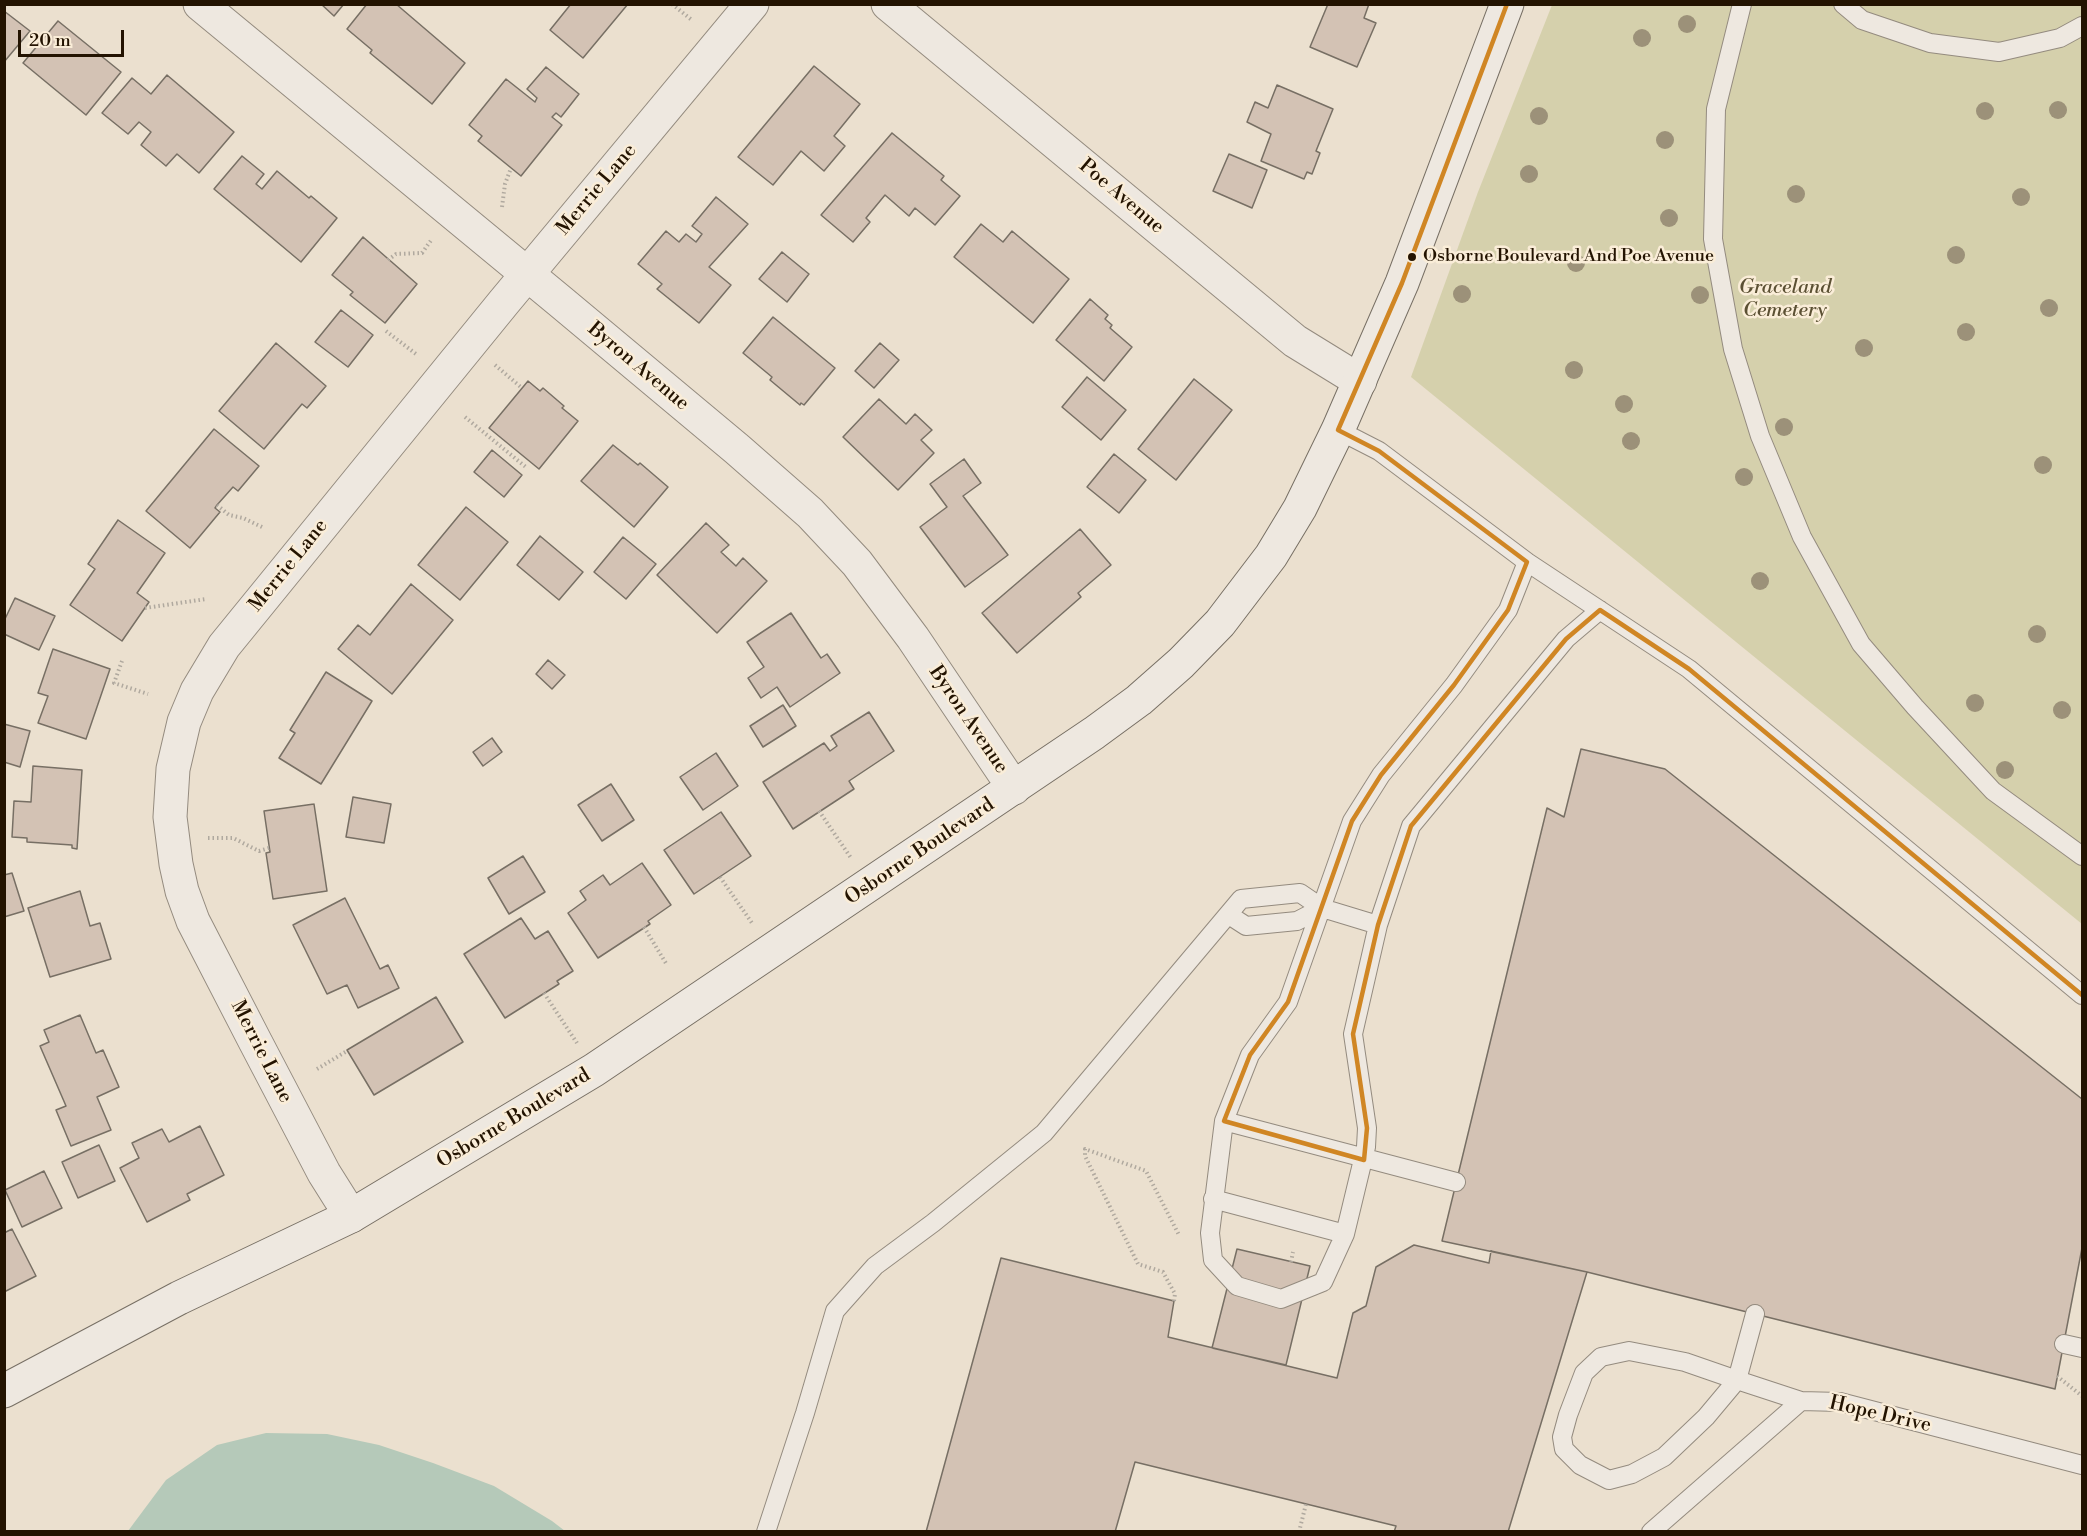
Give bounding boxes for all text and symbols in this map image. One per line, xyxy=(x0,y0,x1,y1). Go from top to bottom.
scale bar xyxy=(21,18,128,56)
text: 20 m xyxy=(29,29,71,52)
street label: Merrie Lane xyxy=(552,139,642,241)
street label: Poe Avenue xyxy=(1074,154,1168,240)
place label: Osborne Boulevard And Poe Avenue xyxy=(1423,246,1714,268)
marker: Osborne Boulevard And Poe Avenue xyxy=(1406,251,1418,263)
park label: Graceland Cemetery xyxy=(1739,276,1831,323)
street label: Byron Avenue xyxy=(582,318,694,416)
street label: Merrie Lane xyxy=(244,515,334,617)
street label: Byron Avenue xyxy=(923,662,1013,778)
street label: Osborne Boulevard xyxy=(841,793,999,911)
street label: Merrie Lane xyxy=(225,997,297,1107)
street label: Osborne Boulevard xyxy=(433,1064,595,1174)
street label: Hope Drive xyxy=(1827,1392,1933,1438)

